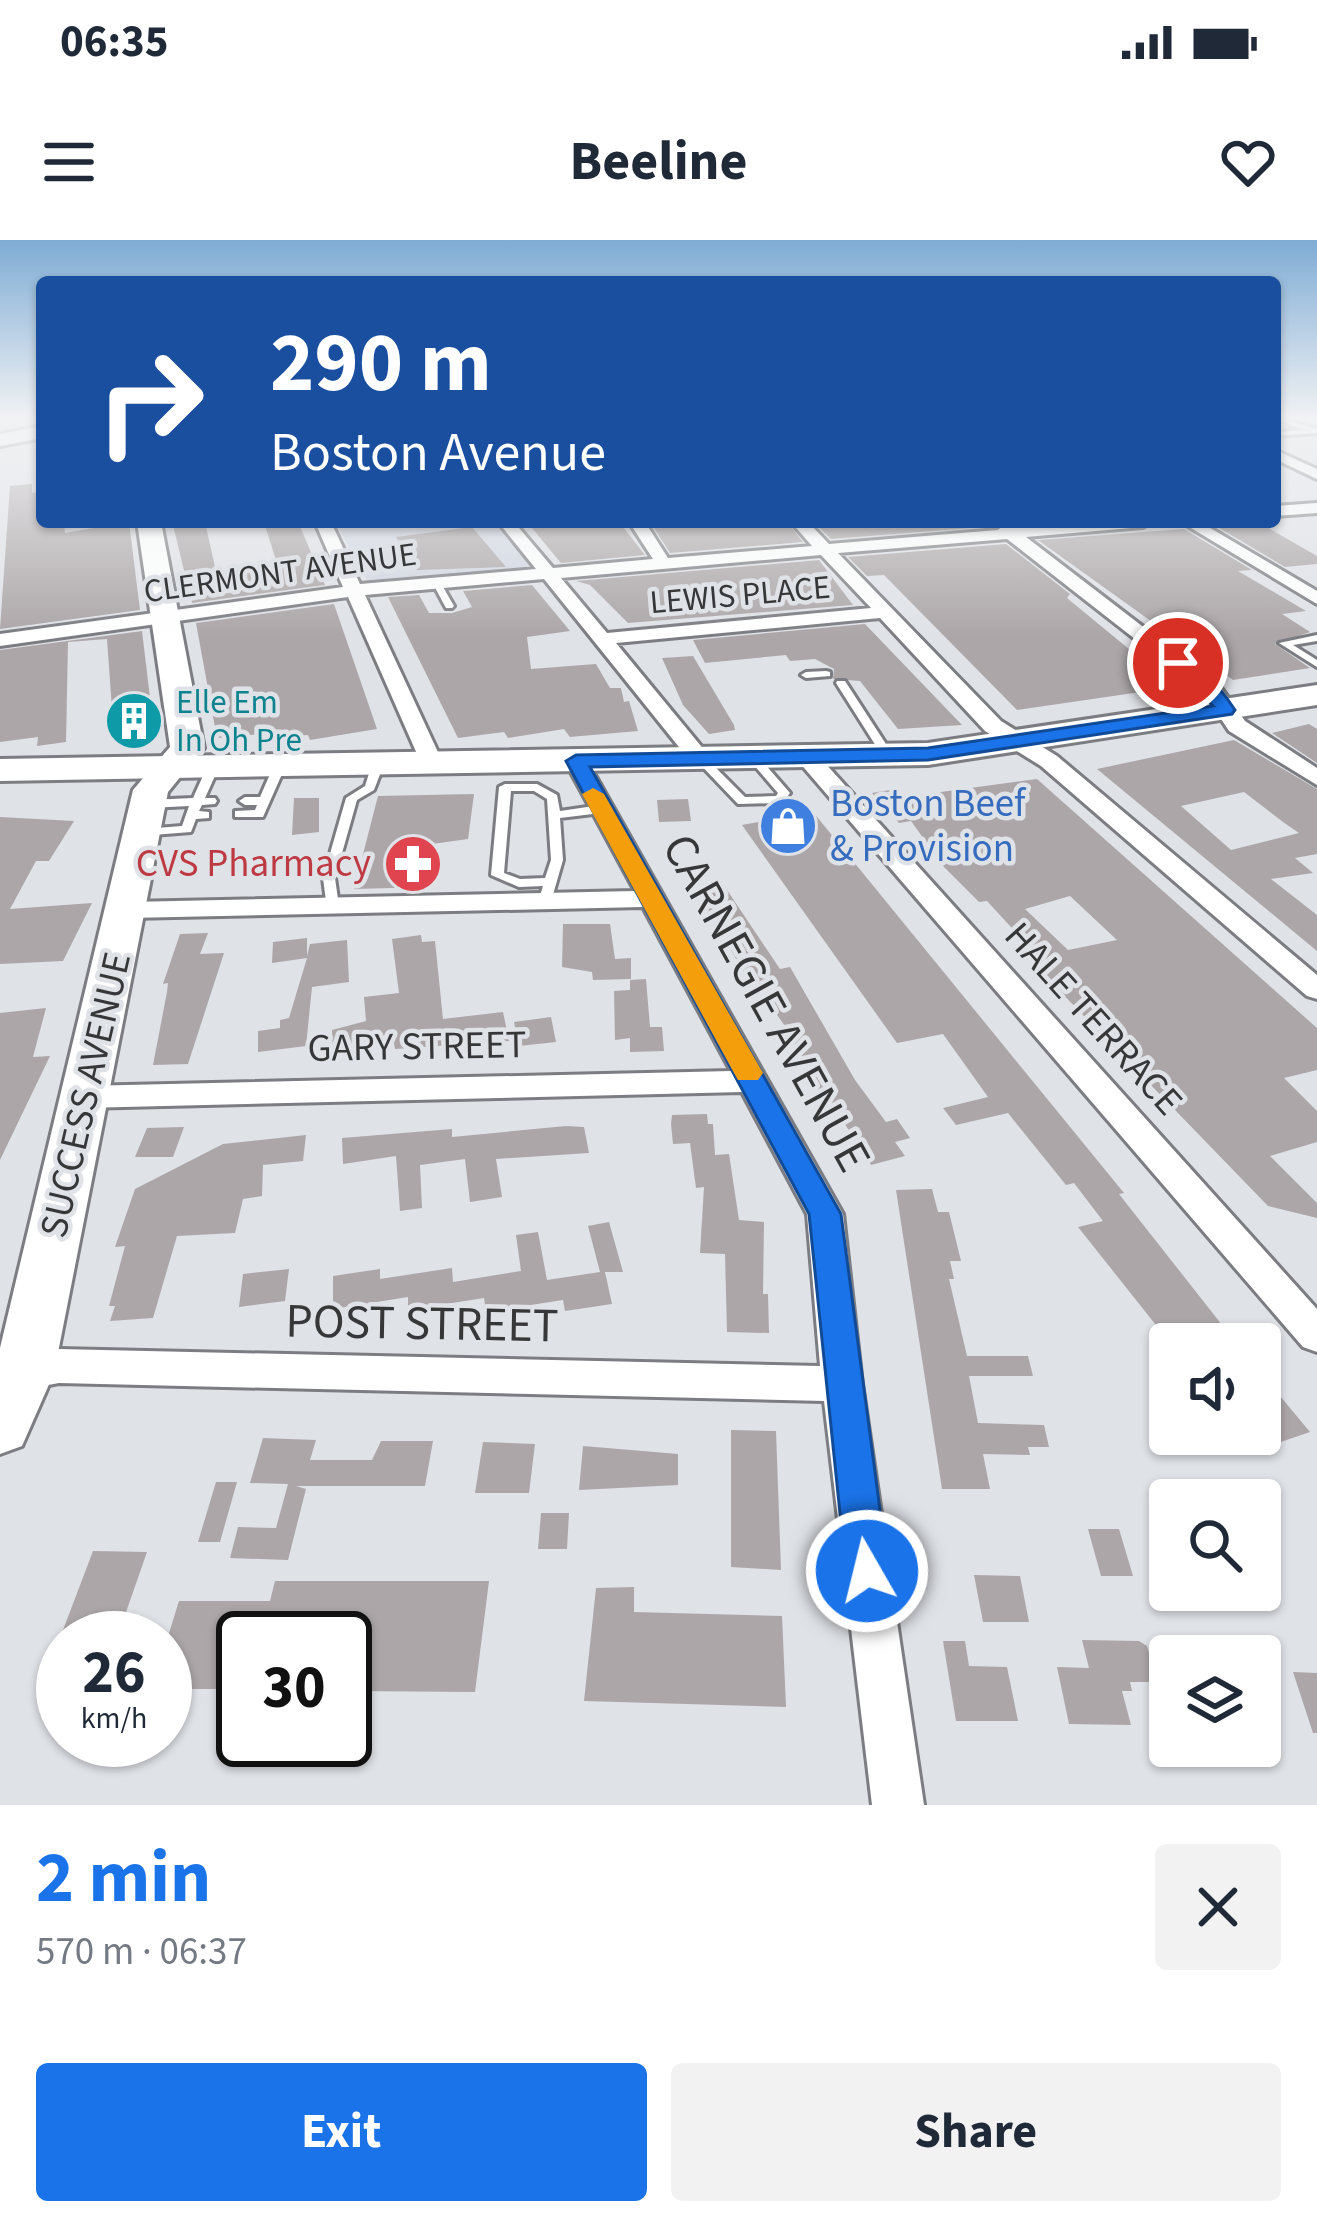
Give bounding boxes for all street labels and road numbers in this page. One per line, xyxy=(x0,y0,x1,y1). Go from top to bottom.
street label: CLERMONT AVENUE xyxy=(141,531,419,615)
street label: LEWIS PLACE xyxy=(648,564,832,626)
street label: CARNEGIE AVENUE xyxy=(645,822,887,1184)
street label: HALE TERRACE xyxy=(991,910,1195,1128)
street label: SUCCESS AVENUE xyxy=(26,947,146,1243)
street label: GARY STREET xyxy=(307,1017,527,1077)
street label: POST STREET xyxy=(285,1288,559,1360)

